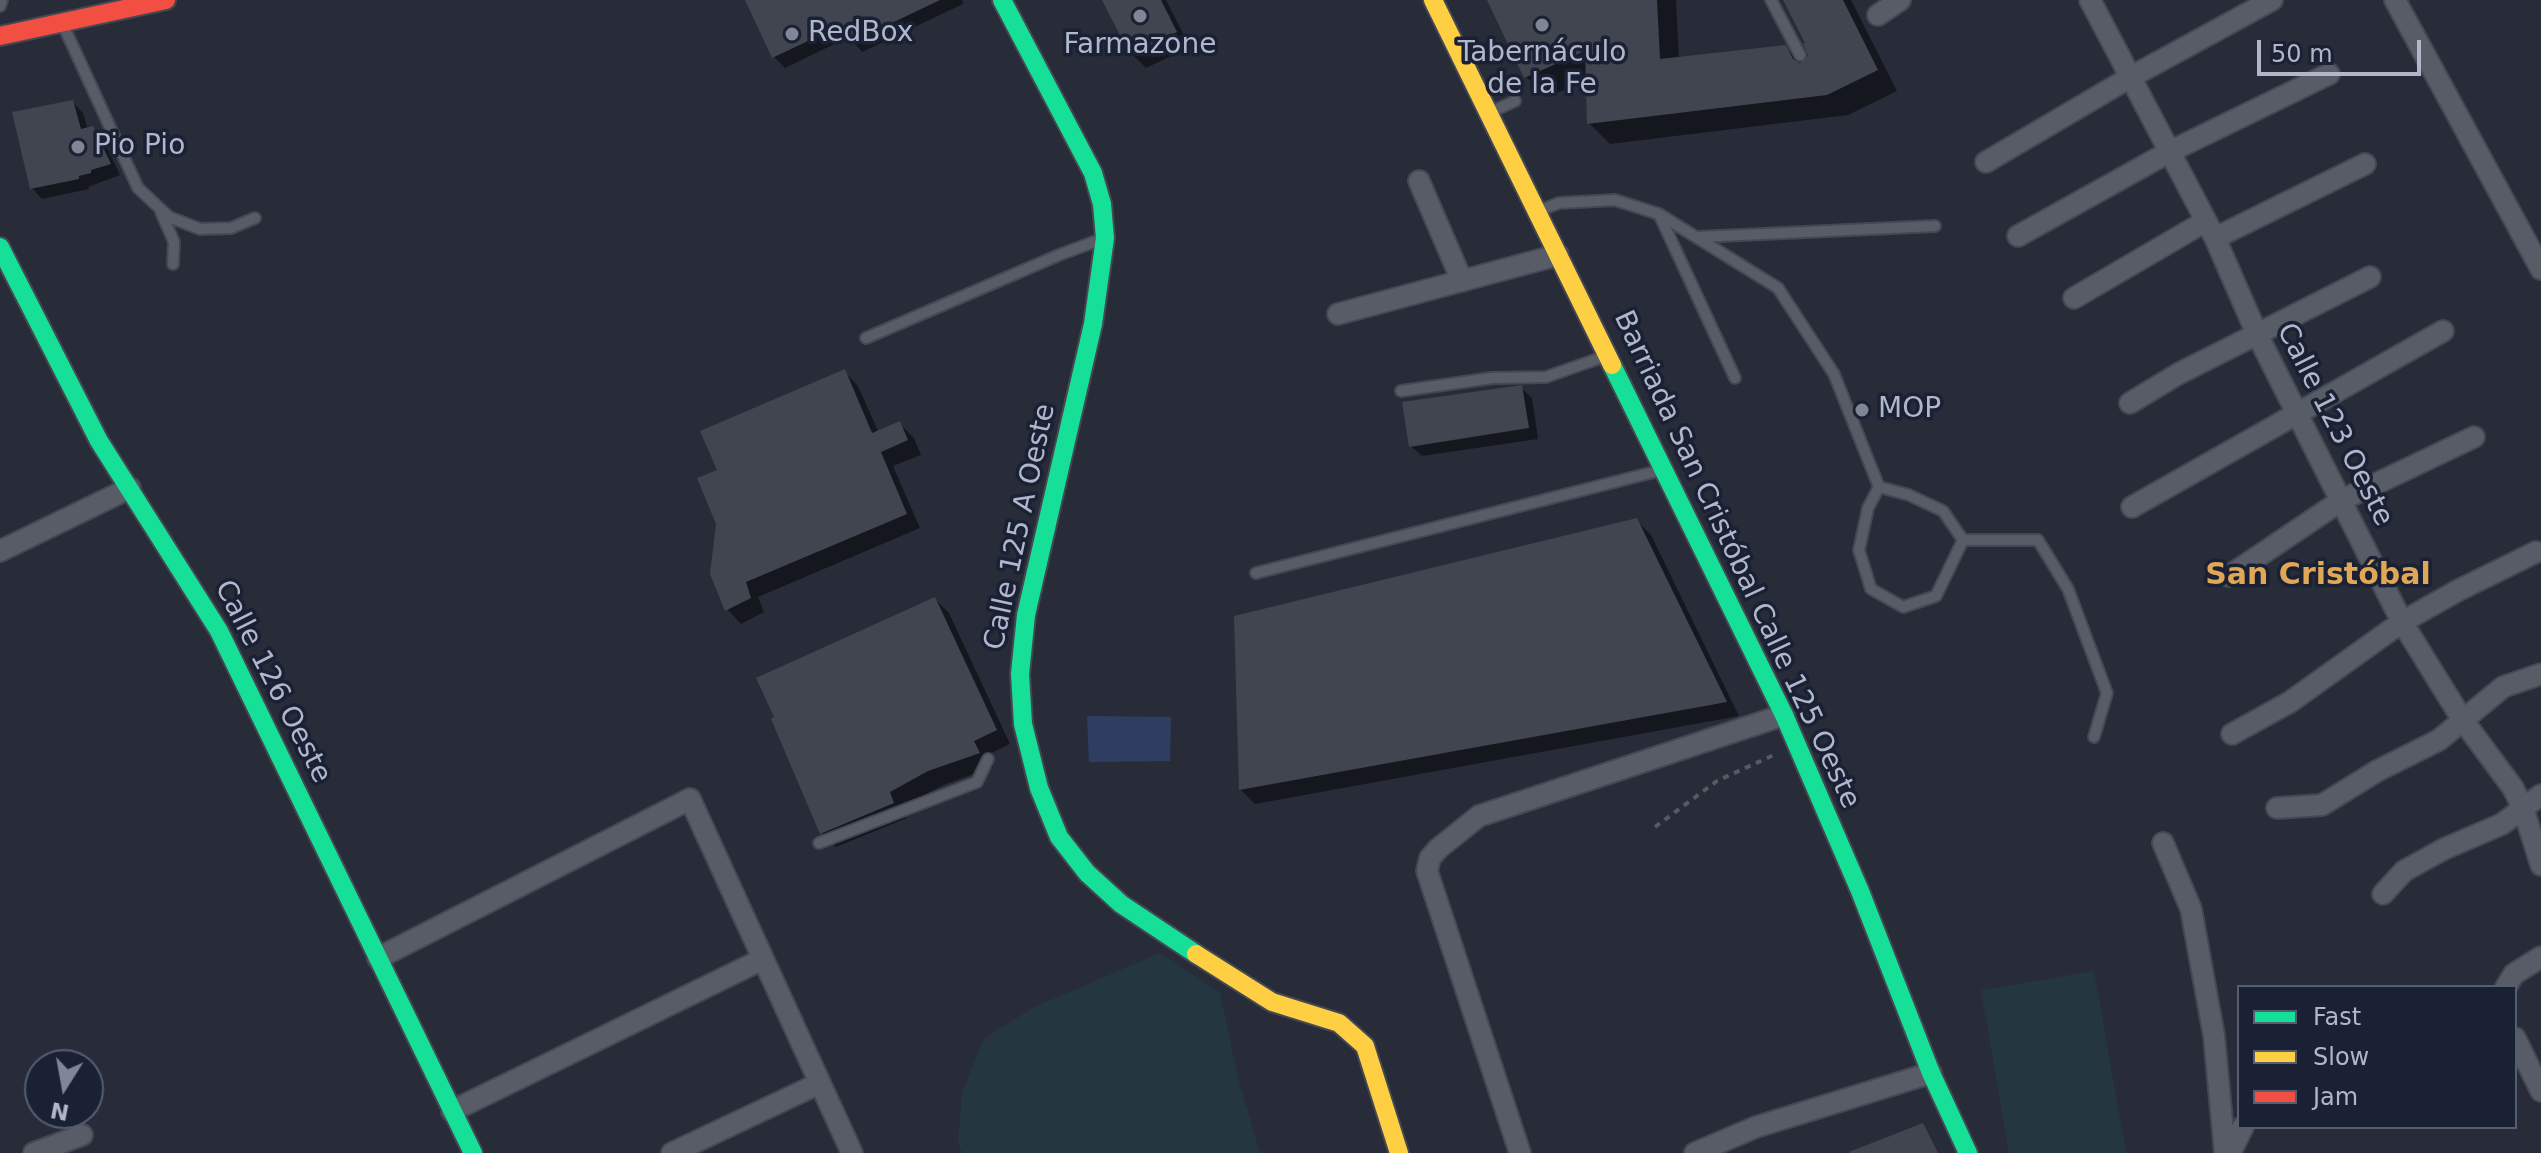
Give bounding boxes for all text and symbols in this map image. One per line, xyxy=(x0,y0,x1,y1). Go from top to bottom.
marker: Farmazone xyxy=(1131,7,1149,25)
marker: Tabernáculo de la Fe xyxy=(1533,16,1551,34)
place label: RedBox xyxy=(808,17,913,51)
scale bar xyxy=(2261,24,2425,74)
marker: RedBox xyxy=(783,25,801,43)
place label: Farmazone xyxy=(1064,29,1216,63)
place label: Tabernáculo de la Fe xyxy=(1458,37,1626,103)
text: 50 m xyxy=(2271,40,2333,68)
place label: Pio Pio xyxy=(94,130,185,164)
marker: Pio Pio xyxy=(69,138,87,156)
street label: Barriada San Cristóbal Calle 125 Oeste xyxy=(1606,306,1866,814)
street label: Calle 123 Oeste xyxy=(2268,318,2400,532)
place label: MOP xyxy=(1878,393,1941,427)
street label: Calle 125 A Oeste xyxy=(978,401,1064,653)
marker: MOP xyxy=(1853,401,1871,419)
district label: San Cristóbal xyxy=(2205,558,2431,594)
street label: Calle 126 Oeste xyxy=(206,575,338,789)
legend xyxy=(2237,985,2517,1129)
text: Fast xyxy=(2313,1003,2361,1031)
text: Slow xyxy=(2313,1043,2369,1071)
north arrow xyxy=(24,1049,104,1129)
text: Jam xyxy=(2313,1083,2358,1111)
text: N xyxy=(48,1097,71,1125)

